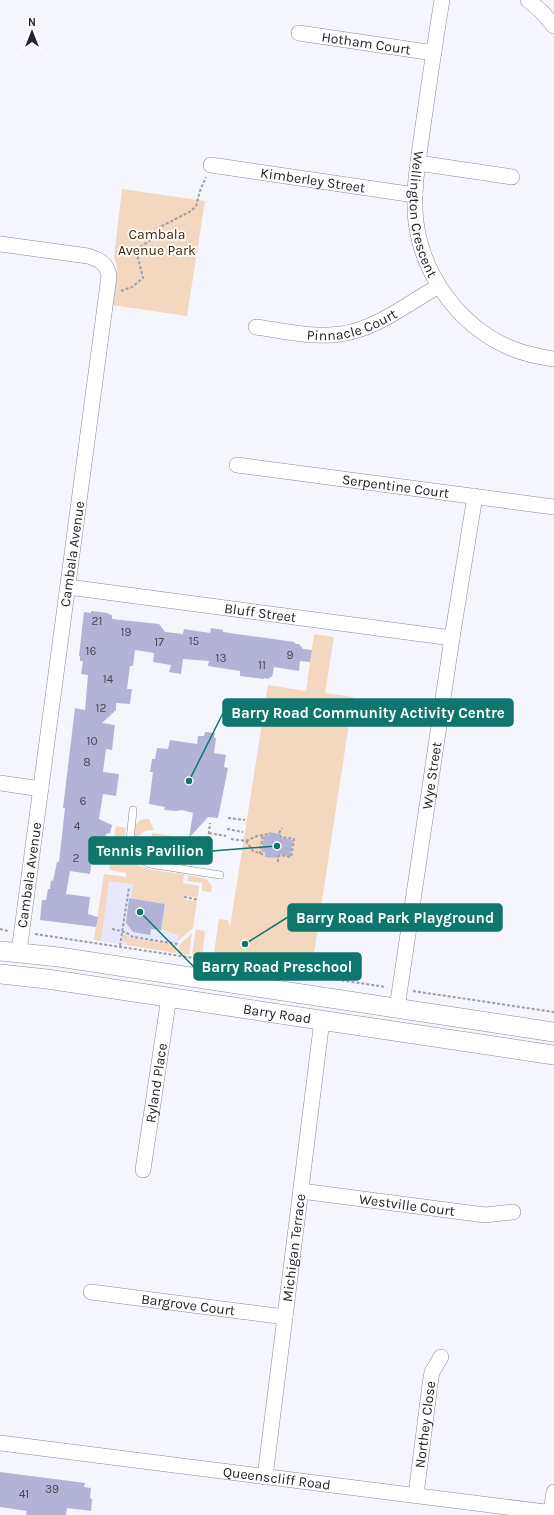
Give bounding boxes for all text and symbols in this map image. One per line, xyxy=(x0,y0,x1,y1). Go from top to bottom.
north arrow xyxy=(12,12,52,52)
text: N xyxy=(28,16,36,29)
street label: Hotham Court xyxy=(320,28,412,58)
street label: Wellington Crescent xyxy=(406,150,441,280)
street label: Kimberley Street xyxy=(259,164,366,197)
park label: Cambala Avenue Park xyxy=(118,226,196,259)
street label: Pinnacle Court xyxy=(306,305,400,344)
street label: Serpentine Court xyxy=(341,471,450,502)
street label: Cambala Avenue xyxy=(57,500,88,608)
street label: Bluff Street xyxy=(223,600,297,626)
house number: 21 xyxy=(92,614,102,628)
house number: 19 xyxy=(121,625,131,639)
house number: 15 xyxy=(189,634,200,648)
house number: 17 xyxy=(154,635,164,649)
house number: 16 xyxy=(86,644,97,658)
house number: 9 xyxy=(287,648,294,662)
house number: 13 xyxy=(215,651,227,665)
house number: 11 xyxy=(258,658,266,672)
house number: 14 xyxy=(103,672,114,686)
callout: Barry Road Community Activity Centre xyxy=(223,699,513,726)
house number: 12 xyxy=(96,701,107,715)
text: Barry Road Community Activity Centre xyxy=(231,704,505,722)
house number: 10 xyxy=(86,734,98,748)
street label: Wye Street xyxy=(419,741,445,811)
house number: 8 xyxy=(83,755,91,769)
house number: 6 xyxy=(80,794,87,808)
house number: 4 xyxy=(74,819,81,833)
street label: Cambala Avenue xyxy=(14,821,45,929)
callout: Tennis Pavilion xyxy=(89,837,212,864)
text: Tennis Pavilion xyxy=(96,842,204,860)
house number: 2 xyxy=(73,851,80,865)
callout: Barry Road Park Playground xyxy=(288,904,502,931)
text: Barry Road Park Playground xyxy=(296,909,494,927)
callout: Barry Road Preschool xyxy=(194,953,361,980)
text: Barry Road Preschool xyxy=(202,958,352,976)
street label: Barry Road xyxy=(242,1001,312,1027)
street label: Ryland Place xyxy=(142,1042,171,1124)
street label: Westville Court xyxy=(358,1191,456,1220)
street label: Michigan Terrace xyxy=(279,1193,309,1303)
street label: Bargrove Court xyxy=(140,1291,236,1319)
street label: Northey Close xyxy=(411,1380,439,1469)
street label: Queenscliff Road xyxy=(222,1463,332,1494)
house number: 39 xyxy=(45,1482,59,1496)
house number: 41 xyxy=(19,1487,29,1501)

